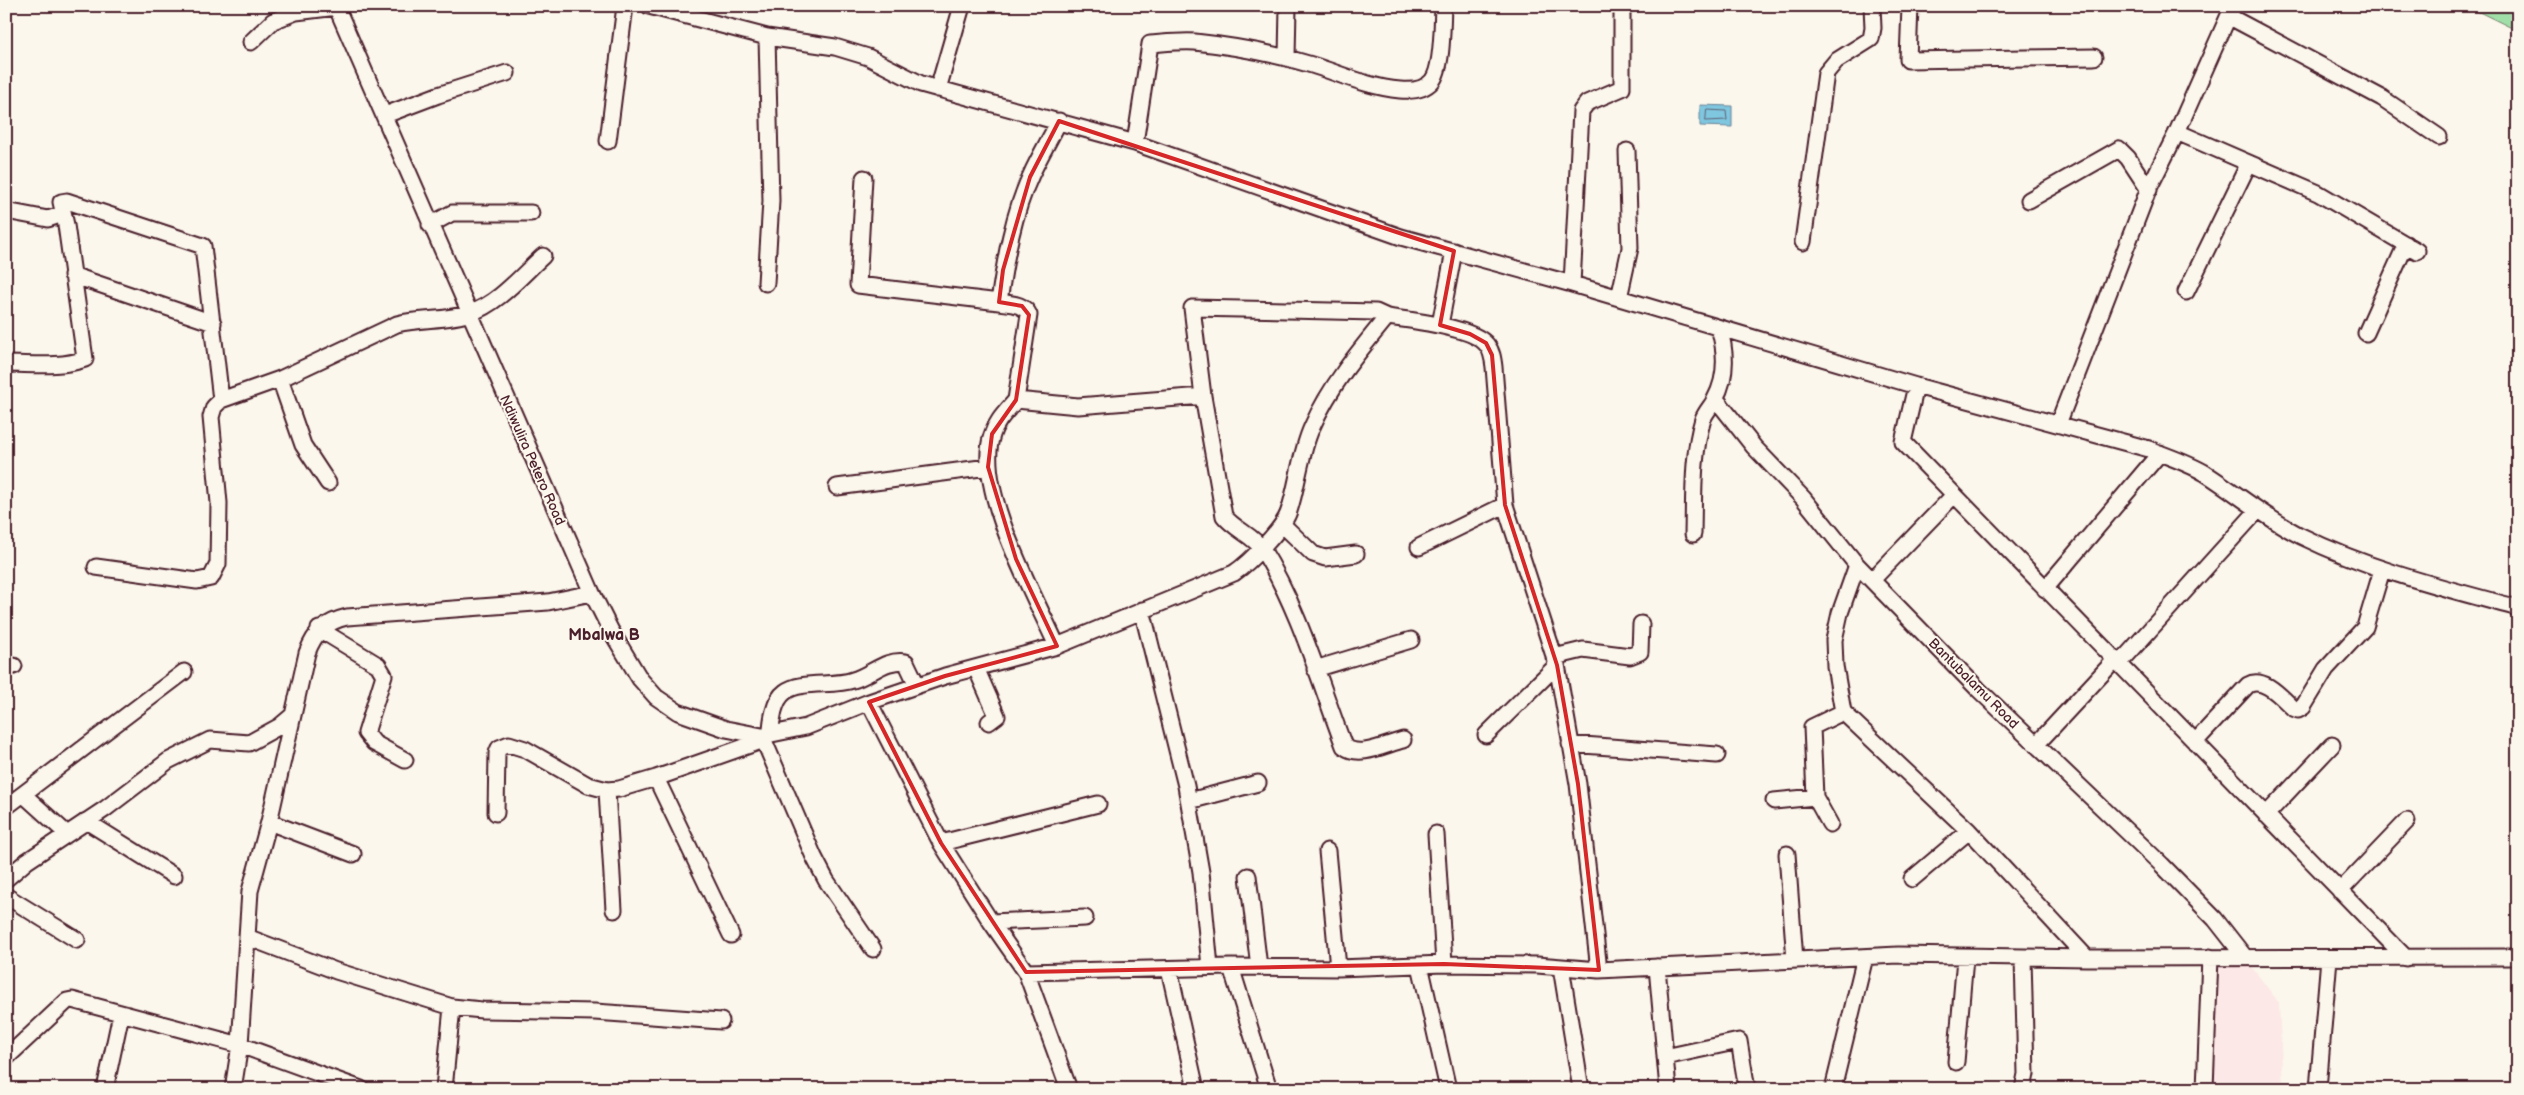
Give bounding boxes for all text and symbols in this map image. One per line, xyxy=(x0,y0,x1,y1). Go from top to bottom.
street label: Ndiwulira Petero Road xyxy=(496,392,569,528)
district label: Mbalwa B xyxy=(568,626,640,645)
street label: Bantubalamu Road xyxy=(1925,635,2022,732)

